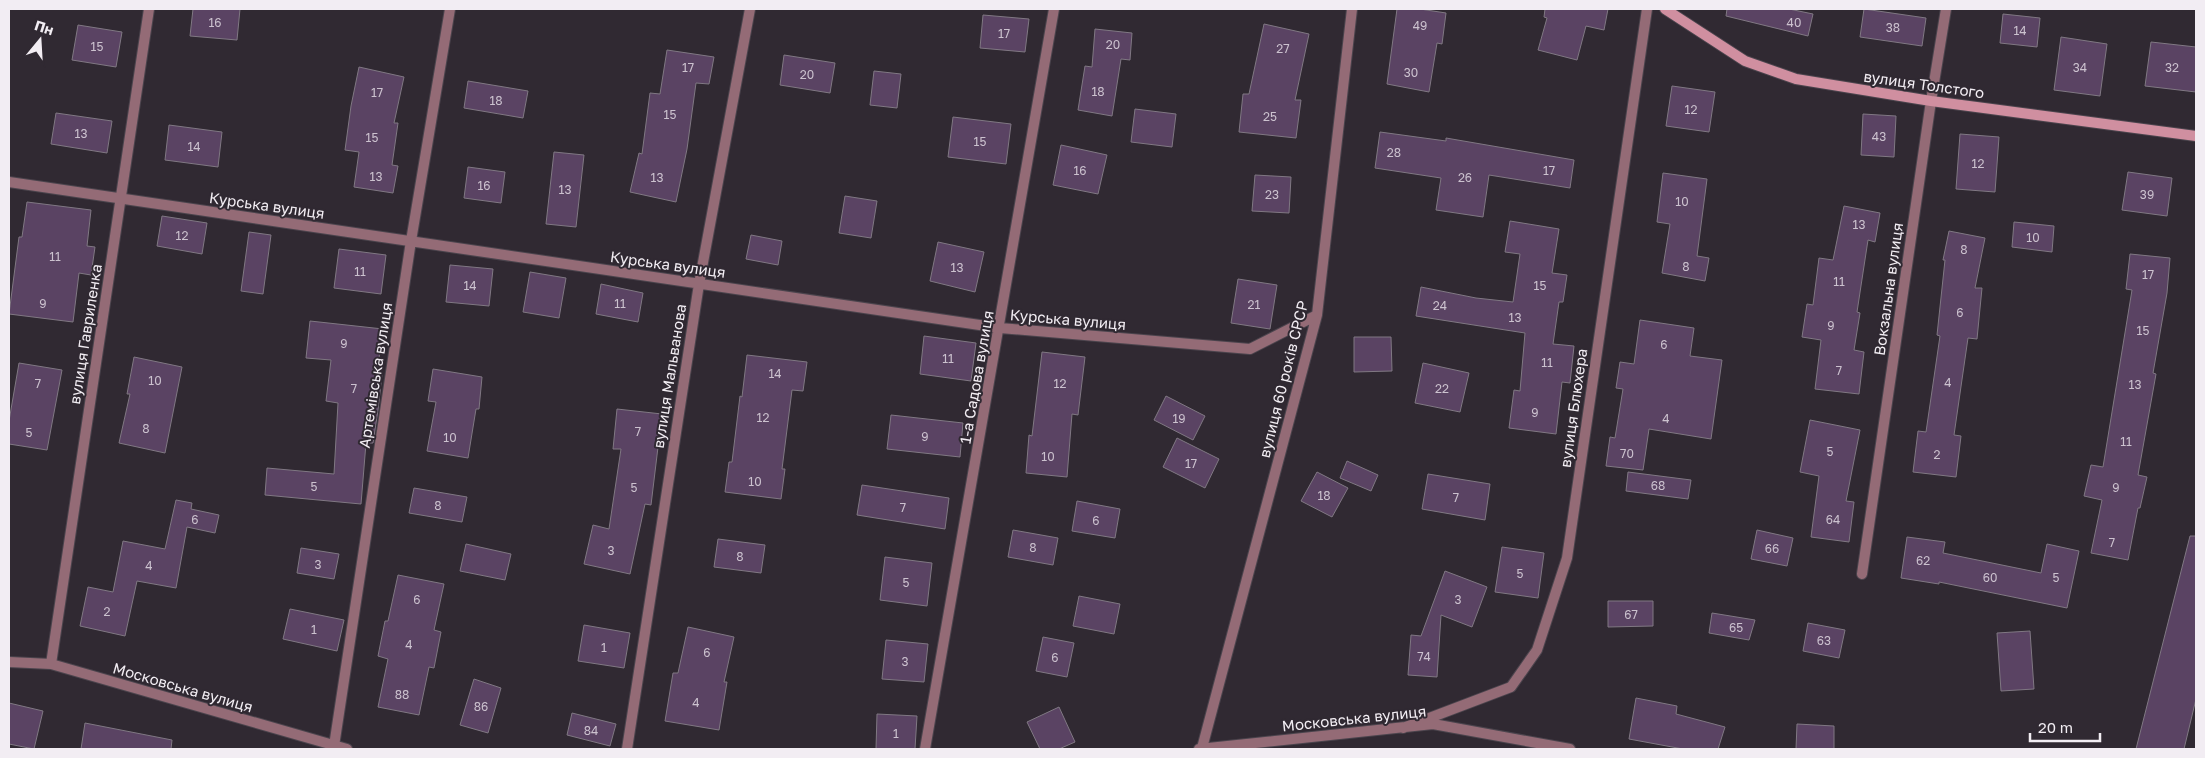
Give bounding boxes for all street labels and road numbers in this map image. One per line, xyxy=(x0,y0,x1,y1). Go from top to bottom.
street label: вулиця Толстого xyxy=(1863,67,1985,101)
street label: Курська вулиця xyxy=(208,188,326,222)
street label: Вокзальна вулиця xyxy=(1870,221,1906,357)
street label: Курська вулиця xyxy=(609,247,727,281)
street label: вулиця Гавриленка xyxy=(65,263,105,405)
street label: вулиця 60 років СРСР xyxy=(1255,298,1311,459)
street label: Артемівська вулиця xyxy=(355,301,395,449)
street label: вулиця Мальванова xyxy=(649,302,689,450)
street label: Курська вулиця xyxy=(1009,305,1127,333)
street label: 1-а Садова вулиця xyxy=(955,309,997,445)
street label: вулиця Блюхера xyxy=(1556,347,1590,469)
street label: Московська вулиця xyxy=(111,658,255,716)
street label: Московська вулиця xyxy=(1281,701,1427,735)

